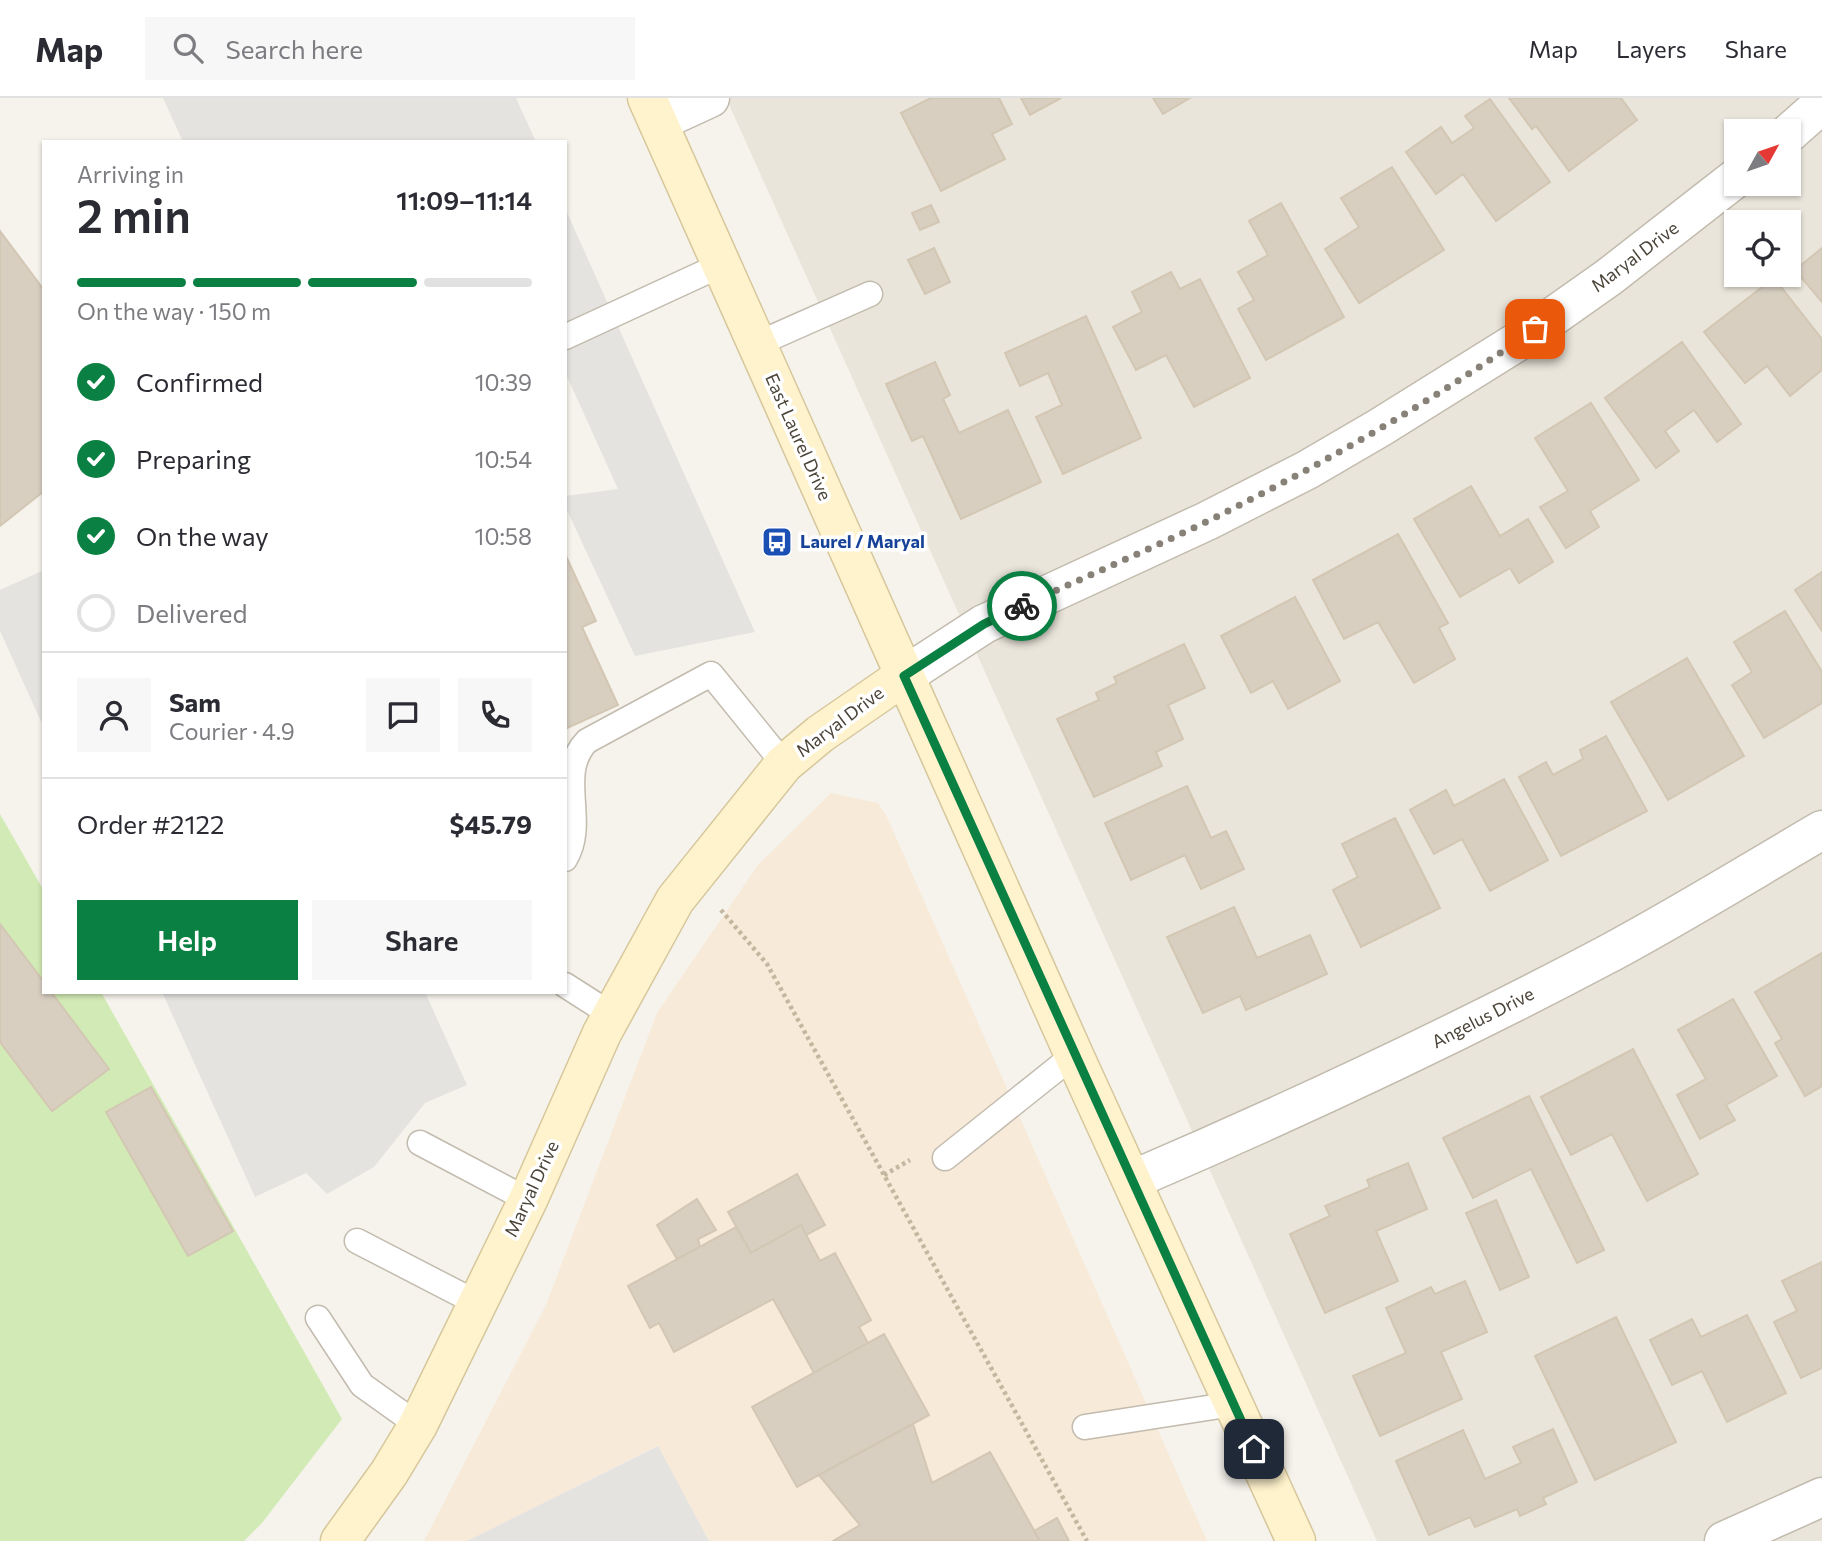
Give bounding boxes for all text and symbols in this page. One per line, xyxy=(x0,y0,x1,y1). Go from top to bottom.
search box xyxy=(145,17,635,80)
text: Map xyxy=(35,28,103,69)
icon: search xyxy=(169,29,207,67)
text: Search here xyxy=(225,33,363,64)
text: Map xyxy=(1529,34,1578,63)
text: Layers xyxy=(1616,34,1687,63)
text: Share xyxy=(1725,34,1787,63)
north arrow xyxy=(1724,119,1801,196)
map controls xyxy=(1724,119,1801,287)
text: Arriving in xyxy=(77,160,184,188)
text: 11:09–11:14 xyxy=(396,184,532,215)
text: 2 min xyxy=(77,186,191,242)
button: locate xyxy=(1724,210,1801,287)
street label: Maryal Drive xyxy=(1586,216,1682,296)
text: On the way · 150 m xyxy=(77,297,271,325)
pin xyxy=(1505,299,1565,359)
icon: bag xyxy=(1516,310,1554,348)
icon: check xyxy=(77,363,115,401)
text: Confirmed xyxy=(136,366,263,397)
text: 10:39 xyxy=(475,368,532,396)
street label: East Laurel Drive xyxy=(761,370,837,504)
icon: check xyxy=(77,440,115,478)
text: Preparing xyxy=(136,443,251,474)
text: 10:54 xyxy=(475,445,532,473)
icon: check xyxy=(77,517,115,555)
text: On the way xyxy=(136,520,269,551)
text: 10:58 xyxy=(475,522,532,550)
bus stop icon: Laurel / Maryal xyxy=(760,525,794,559)
place label: Laurel / Maryal xyxy=(800,530,925,552)
courier xyxy=(987,571,1057,641)
icon: bike xyxy=(1003,587,1041,625)
text: Delivered xyxy=(136,597,247,628)
button: person xyxy=(77,678,151,752)
button: chat xyxy=(366,678,440,752)
button: phone xyxy=(458,678,532,752)
street label: Maryal Drive xyxy=(791,681,887,761)
text: Sam xyxy=(169,686,221,717)
text: Courier · 4.9 xyxy=(169,717,295,745)
text: Order #2122 xyxy=(77,808,224,839)
text: $45.79 xyxy=(450,808,532,839)
button: Help xyxy=(77,900,298,980)
button: Share xyxy=(312,900,532,980)
street label: Angelus Drive xyxy=(1428,982,1537,1052)
street label: Maryal Drive xyxy=(499,1137,563,1240)
pin xyxy=(1224,1419,1284,1479)
icon: home xyxy=(1235,1430,1273,1468)

